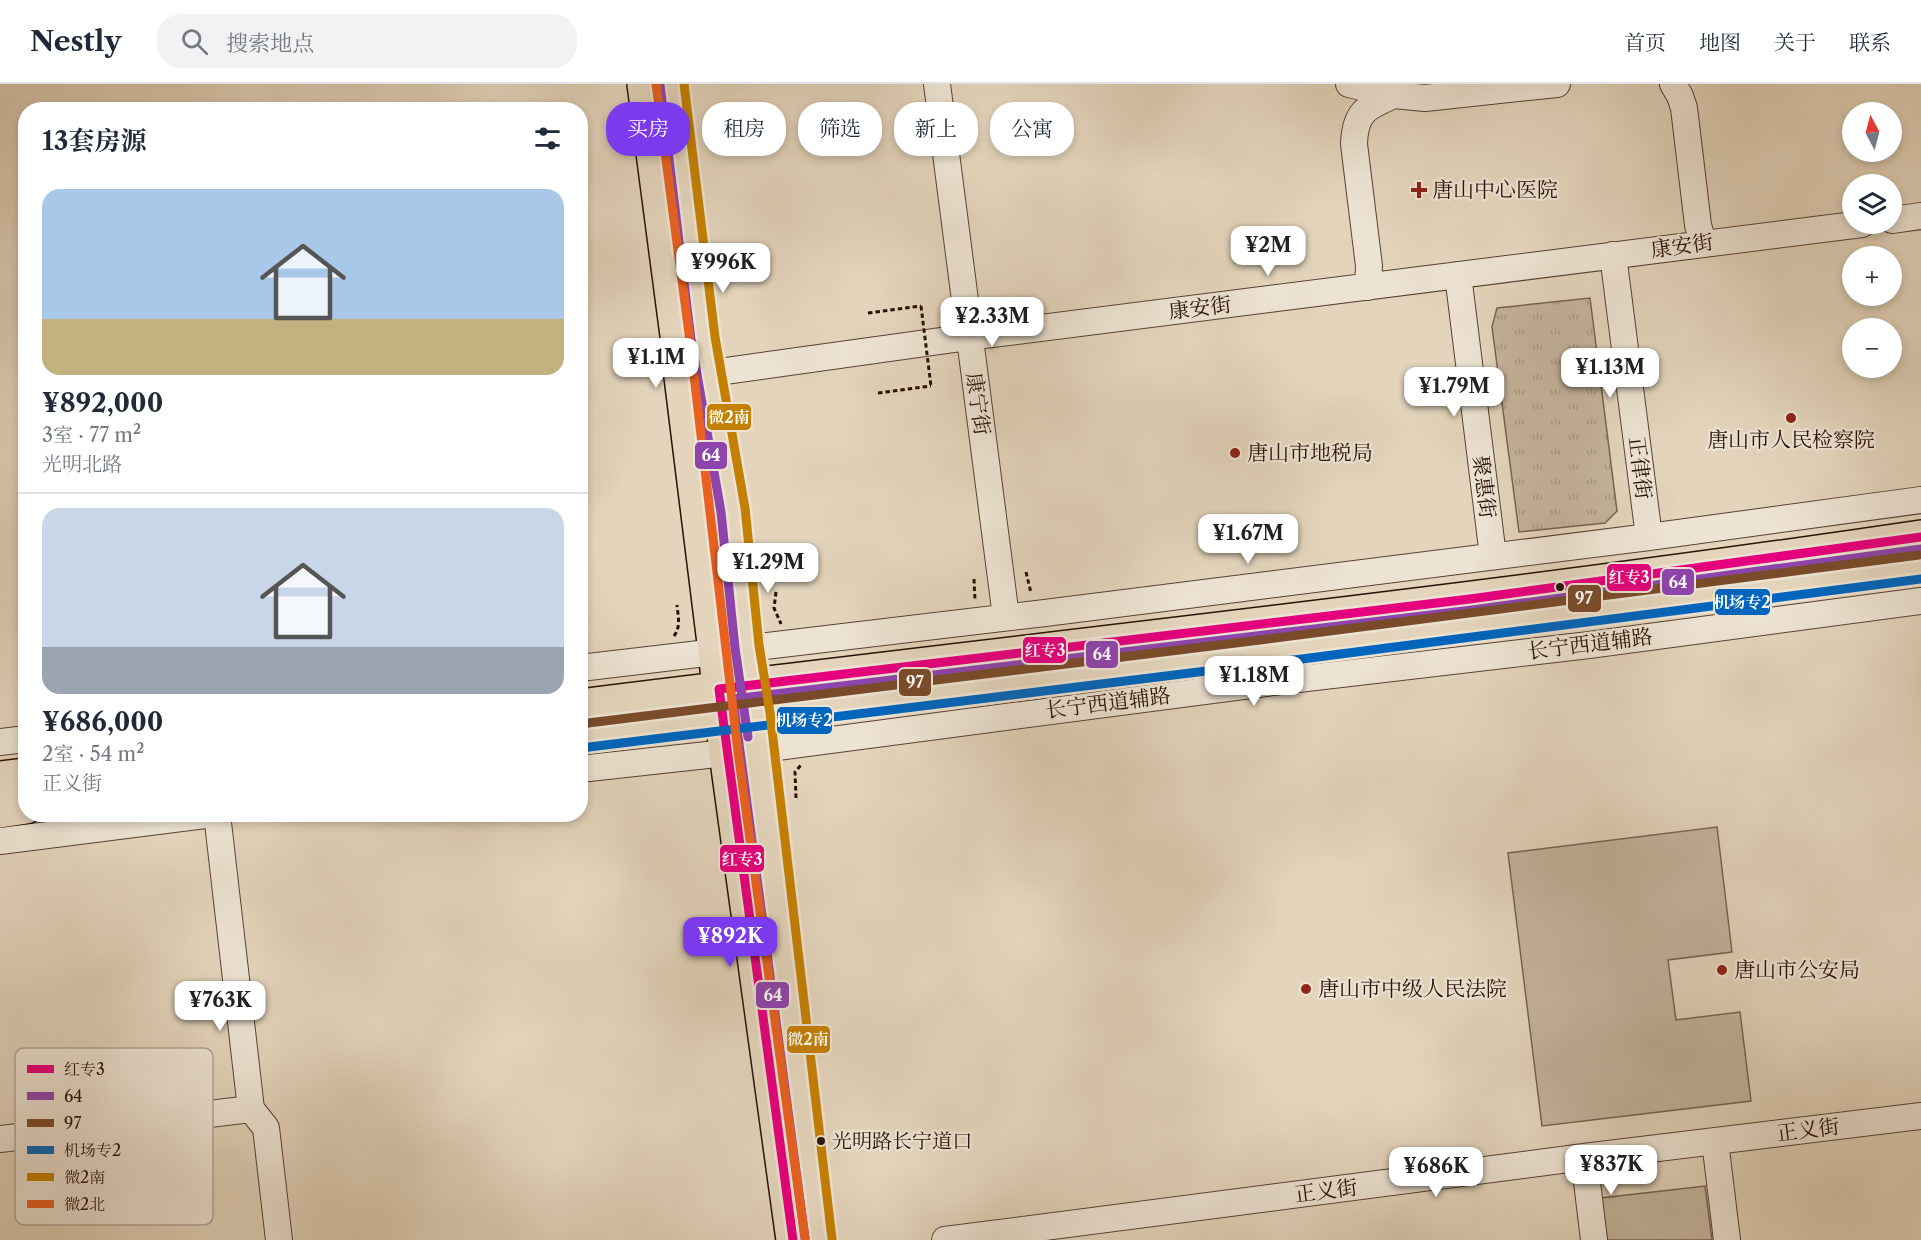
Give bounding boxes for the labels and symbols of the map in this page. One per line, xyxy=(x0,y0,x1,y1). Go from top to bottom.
north arrow xyxy=(1842,102,1902,162)
place label: 唐山中心医院 xyxy=(1432,177,1558,202)
marker: 唐山中心医院 xyxy=(1410,181,1428,199)
pin: ¥2M xyxy=(1239,226,1297,277)
street label: 康安街 xyxy=(1649,229,1715,262)
pin: ¥996K xyxy=(681,243,765,294)
street label: 康安街 xyxy=(1167,291,1233,324)
pin: ¥2.33M xyxy=(943,297,1041,348)
pin: ¥1.1M xyxy=(614,338,698,389)
pin: ¥1.13M xyxy=(1561,348,1659,399)
pin: ¥1.79M xyxy=(1405,367,1503,418)
street label: 康宁街 xyxy=(962,371,995,437)
line badge: 微2南 xyxy=(706,403,752,431)
text: 微2南 xyxy=(708,407,750,427)
marker: 唐山市人民检察院 xyxy=(1784,411,1798,425)
place label: 唐山市人民检察院 xyxy=(1707,427,1875,452)
street label: 正律街 xyxy=(1624,435,1657,501)
place label: 唐山市地税局 xyxy=(1247,440,1373,465)
line badge: 64 xyxy=(694,441,728,470)
text: 64 xyxy=(701,445,721,465)
marker: 唐山市地税局 xyxy=(1228,446,1242,460)
street label: 聚惠街 xyxy=(1468,454,1501,520)
pin: ¥1.67M xyxy=(1199,514,1297,565)
pin: ¥1.29M xyxy=(719,543,817,594)
line badge: 红专3 xyxy=(1606,563,1652,592)
text: 红专3 xyxy=(1608,567,1650,587)
line badge: 64 xyxy=(1661,568,1695,596)
text: 64 xyxy=(1668,572,1688,592)
unlabelled marker xyxy=(1554,581,1566,593)
line badge: 97 xyxy=(1567,584,1602,613)
text: 97 xyxy=(1575,588,1594,608)
line badge: 机场专2 xyxy=(1714,588,1771,616)
text: 机场专2 xyxy=(1713,592,1771,612)
street label: 长宁西道辅路 xyxy=(1526,623,1654,664)
line badge: 红专3 xyxy=(1022,636,1067,664)
text: 红专3 xyxy=(1024,640,1066,660)
line badge: 64 xyxy=(1085,640,1119,669)
text: 64 xyxy=(1092,644,1112,664)
pin: ¥1.18M xyxy=(1205,656,1303,707)
line badge: 97 xyxy=(898,668,932,697)
text: 97 xyxy=(906,672,925,692)
street label: 长宁西道辅路 xyxy=(1044,682,1172,723)
line badge: 机场专2 xyxy=(776,706,833,735)
text: 机场专2 xyxy=(775,710,833,730)
line badge: 红专3 xyxy=(719,844,765,873)
text: 红专3 xyxy=(721,849,763,869)
pin: ¥892K xyxy=(688,917,772,968)
place label: 唐山市公安局 xyxy=(1734,957,1860,982)
marker: 唐山市公安局 xyxy=(1715,963,1729,977)
place label: 唐山市中级人民法院 xyxy=(1318,976,1507,1001)
pin: ¥763K xyxy=(178,981,262,1032)
line badge: 64 xyxy=(755,981,790,1009)
marker: 唐山市中级人民法院 xyxy=(1299,982,1313,996)
text: 64 xyxy=(763,985,783,1005)
line badge: 微2南 xyxy=(786,1025,831,1054)
text: 微2南 xyxy=(787,1029,829,1049)
legend xyxy=(15,1048,213,1225)
text: 红专3 xyxy=(64,1059,105,1079)
text: 64 xyxy=(64,1086,83,1106)
text: 97 xyxy=(64,1113,81,1133)
street label: 正义街 xyxy=(1775,1113,1841,1146)
place label: 光明路长宁道口 xyxy=(832,1129,972,1153)
marker: 光明路长宁道口 xyxy=(815,1135,827,1147)
text: 机场专2 xyxy=(64,1140,121,1160)
pin: ¥837K xyxy=(1569,1145,1653,1196)
pin: ¥686K xyxy=(1394,1147,1478,1198)
text: 微2南 xyxy=(64,1167,105,1187)
street label: 正义街 xyxy=(1293,1174,1359,1207)
text: 微2北 xyxy=(64,1194,105,1214)

